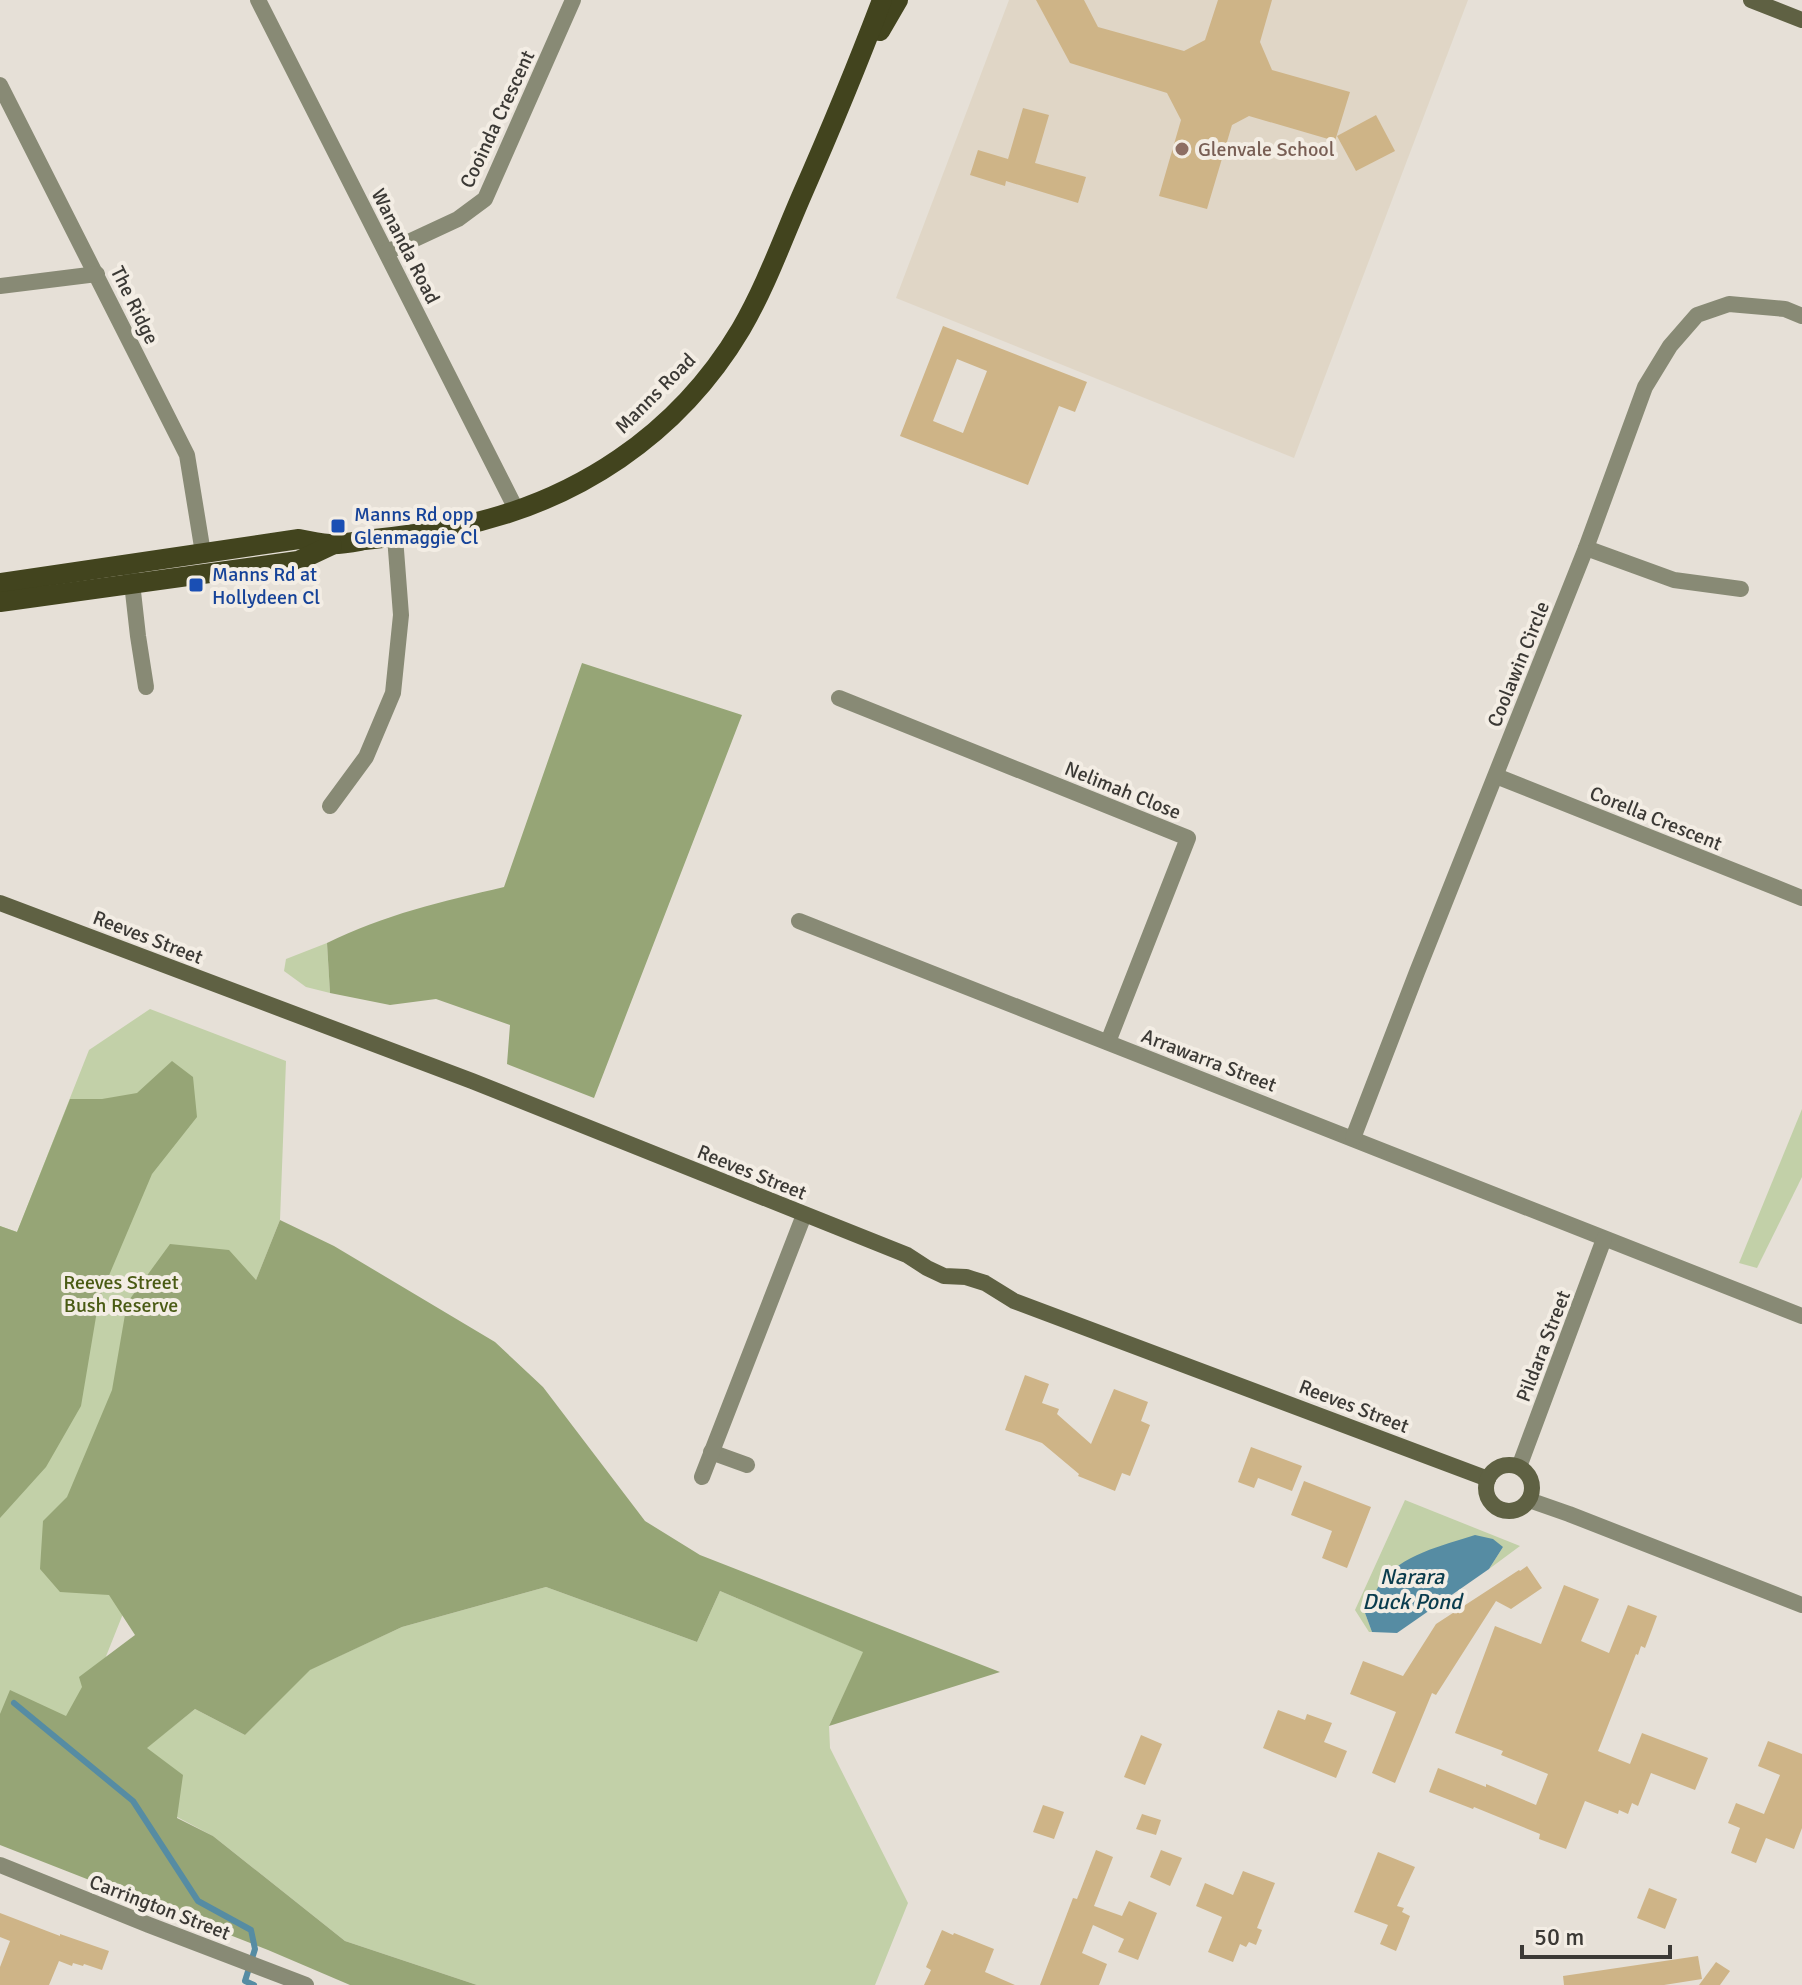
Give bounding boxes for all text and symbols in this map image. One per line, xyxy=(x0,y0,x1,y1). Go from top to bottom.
street label: Cooinda Crescent xyxy=(455,46,540,192)
place label: Glenvale School xyxy=(1198,137,1335,162)
marker: Glenvale School xyxy=(1173,140,1191,158)
street label: Wananda Road xyxy=(366,184,445,308)
street label: The Ridge xyxy=(105,262,164,348)
street label: Manns Road xyxy=(610,348,701,439)
place label: Manns Rd opp Glenmaggie Cl xyxy=(354,502,478,550)
marker: Manns Rd opp Glenmaggie Cl xyxy=(329,517,347,535)
place label: Manns Rd at Hollydeen Cl xyxy=(212,562,320,610)
marker: Manns Rd at Hollydeen Cl xyxy=(187,576,205,594)
street label: Coolawin Circle xyxy=(1482,598,1555,731)
street label: Nelimah Close xyxy=(1061,756,1185,825)
street label: Corella Crescent xyxy=(1586,781,1726,856)
street label: Reeves Street xyxy=(89,905,206,970)
street label: Arrawarra Street xyxy=(1138,1023,1280,1098)
street label: Reeves Street xyxy=(694,1139,810,1206)
park label: Reeves Street Bush Reserve xyxy=(63,1270,179,1318)
street label: Pildara Street xyxy=(1511,1287,1576,1405)
street label: Reeves Street xyxy=(1295,1374,1412,1439)
water label: Narara Duck Pond xyxy=(1362,1563,1464,1615)
street label: Carrington Street xyxy=(86,1869,234,1946)
scale bar xyxy=(1522,1909,1670,1959)
text: 50 m xyxy=(1534,1922,1584,1952)

